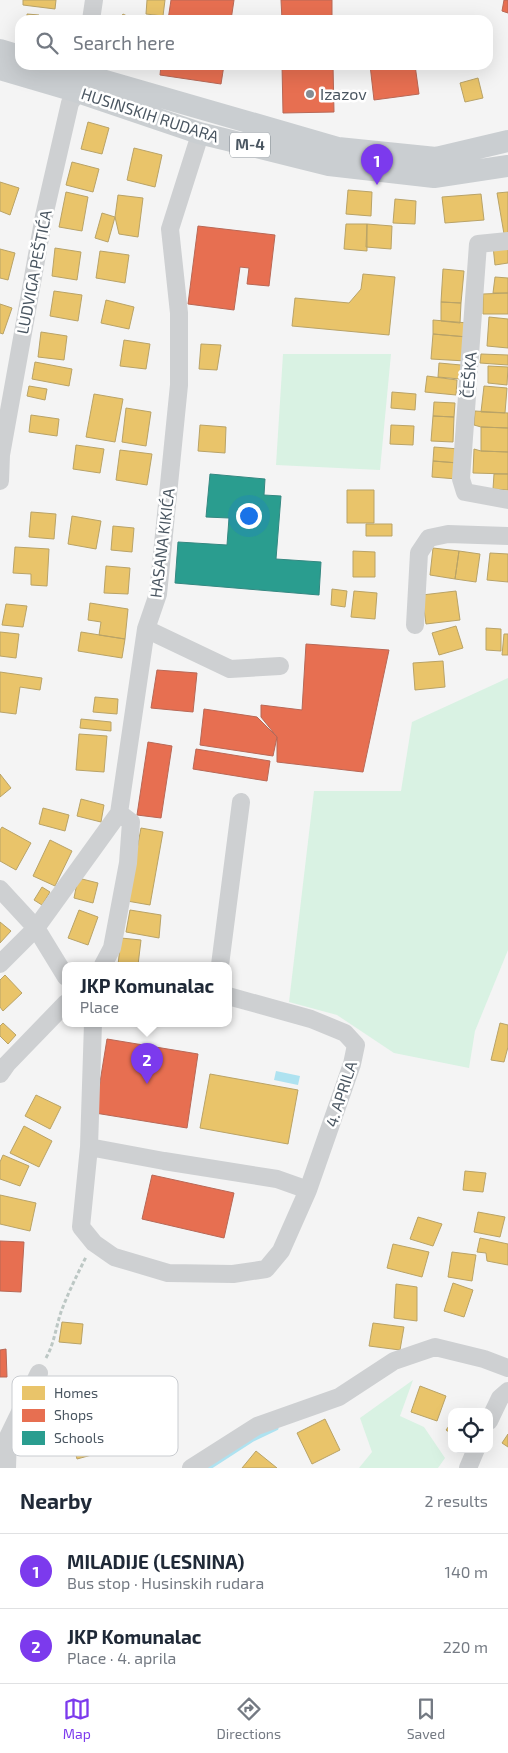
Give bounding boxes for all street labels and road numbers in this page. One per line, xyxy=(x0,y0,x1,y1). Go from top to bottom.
street label: HUSINSKIH RUDARA xyxy=(79,83,221,146)
road number: M-4 xyxy=(230,132,270,158)
street label: LUDVIGA PEŠTIĆA xyxy=(12,208,55,336)
street label: ČEŠKA xyxy=(457,351,480,399)
street label: HASANA KIKIĆA xyxy=(145,487,178,599)
street label: 4. APRILA xyxy=(321,1058,360,1129)

